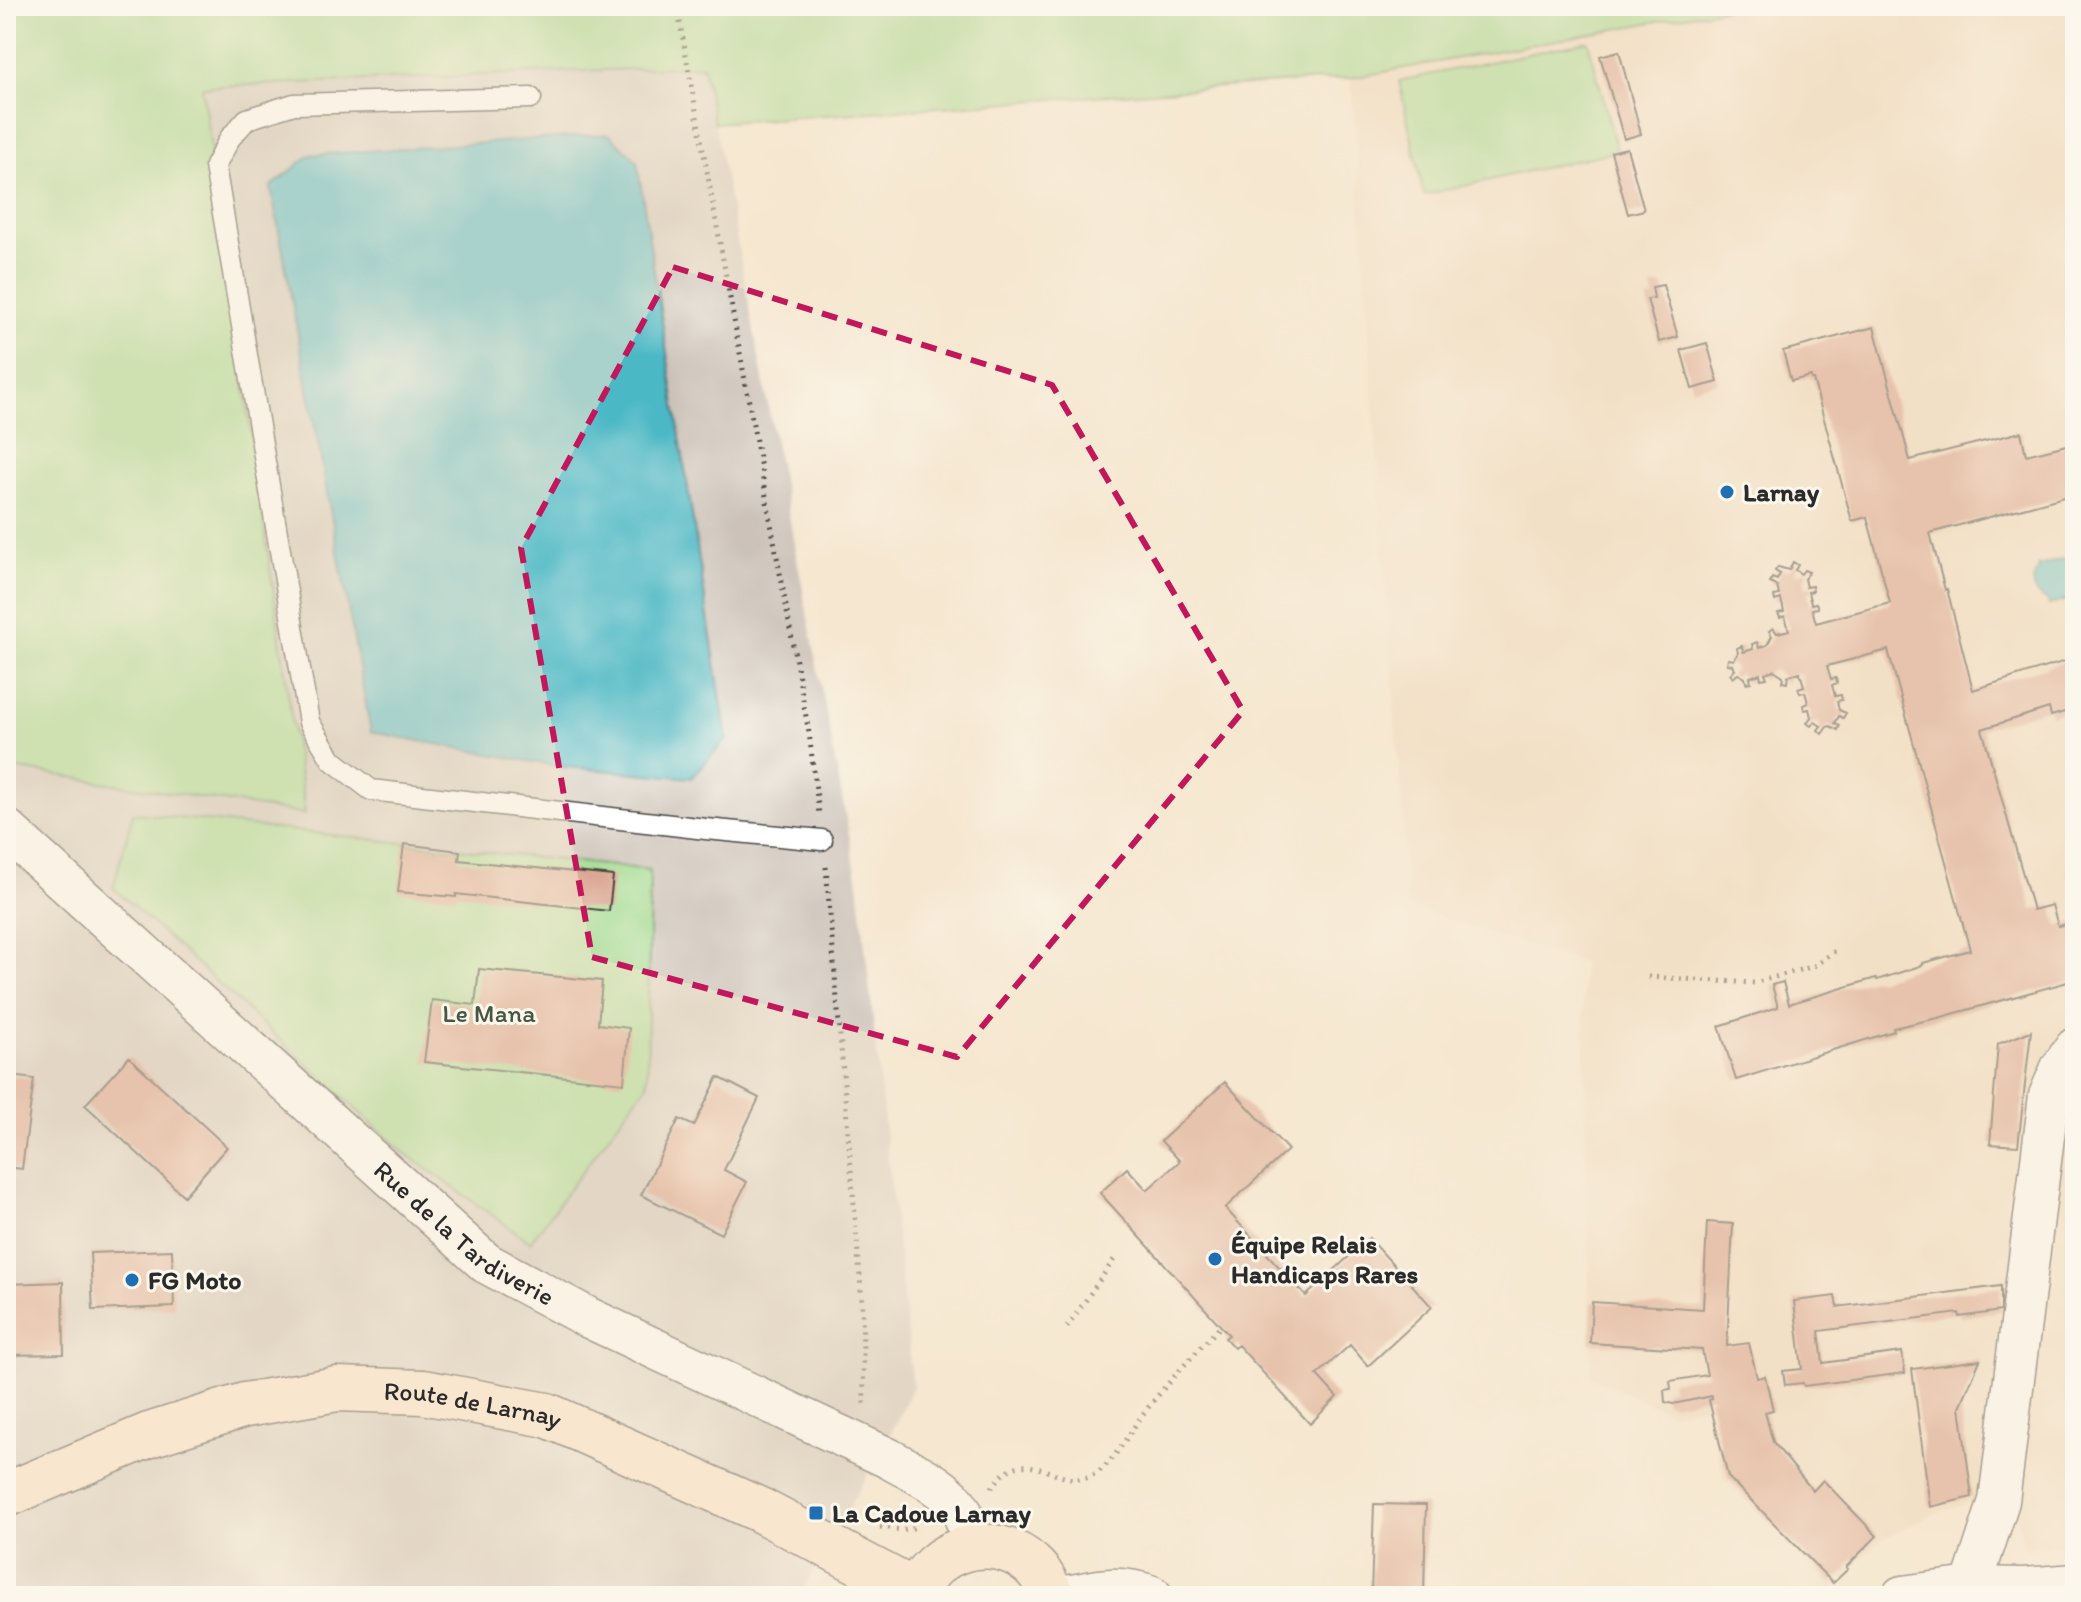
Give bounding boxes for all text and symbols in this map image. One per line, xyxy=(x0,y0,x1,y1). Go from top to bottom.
place label: Larnay xyxy=(1743,476,1820,508)
marker: Larnay xyxy=(1718,483,1736,501)
park label: Le Mana xyxy=(442,997,536,1029)
street label: Rue de la Tardiverie xyxy=(367,1154,560,1313)
place label: Équipe Relais Handicaps Rares xyxy=(1231,1228,1418,1290)
marker: Équipe Relais Handicaps Rares xyxy=(1206,1250,1224,1268)
place label: FG Moto xyxy=(148,1264,242,1296)
marker: FG Moto xyxy=(123,1271,141,1289)
street label: Route de Larnay xyxy=(383,1375,567,1436)
place label: La Cadoue Larnay xyxy=(832,1497,1032,1529)
marker: La Cadoue Larnay xyxy=(807,1504,825,1522)

